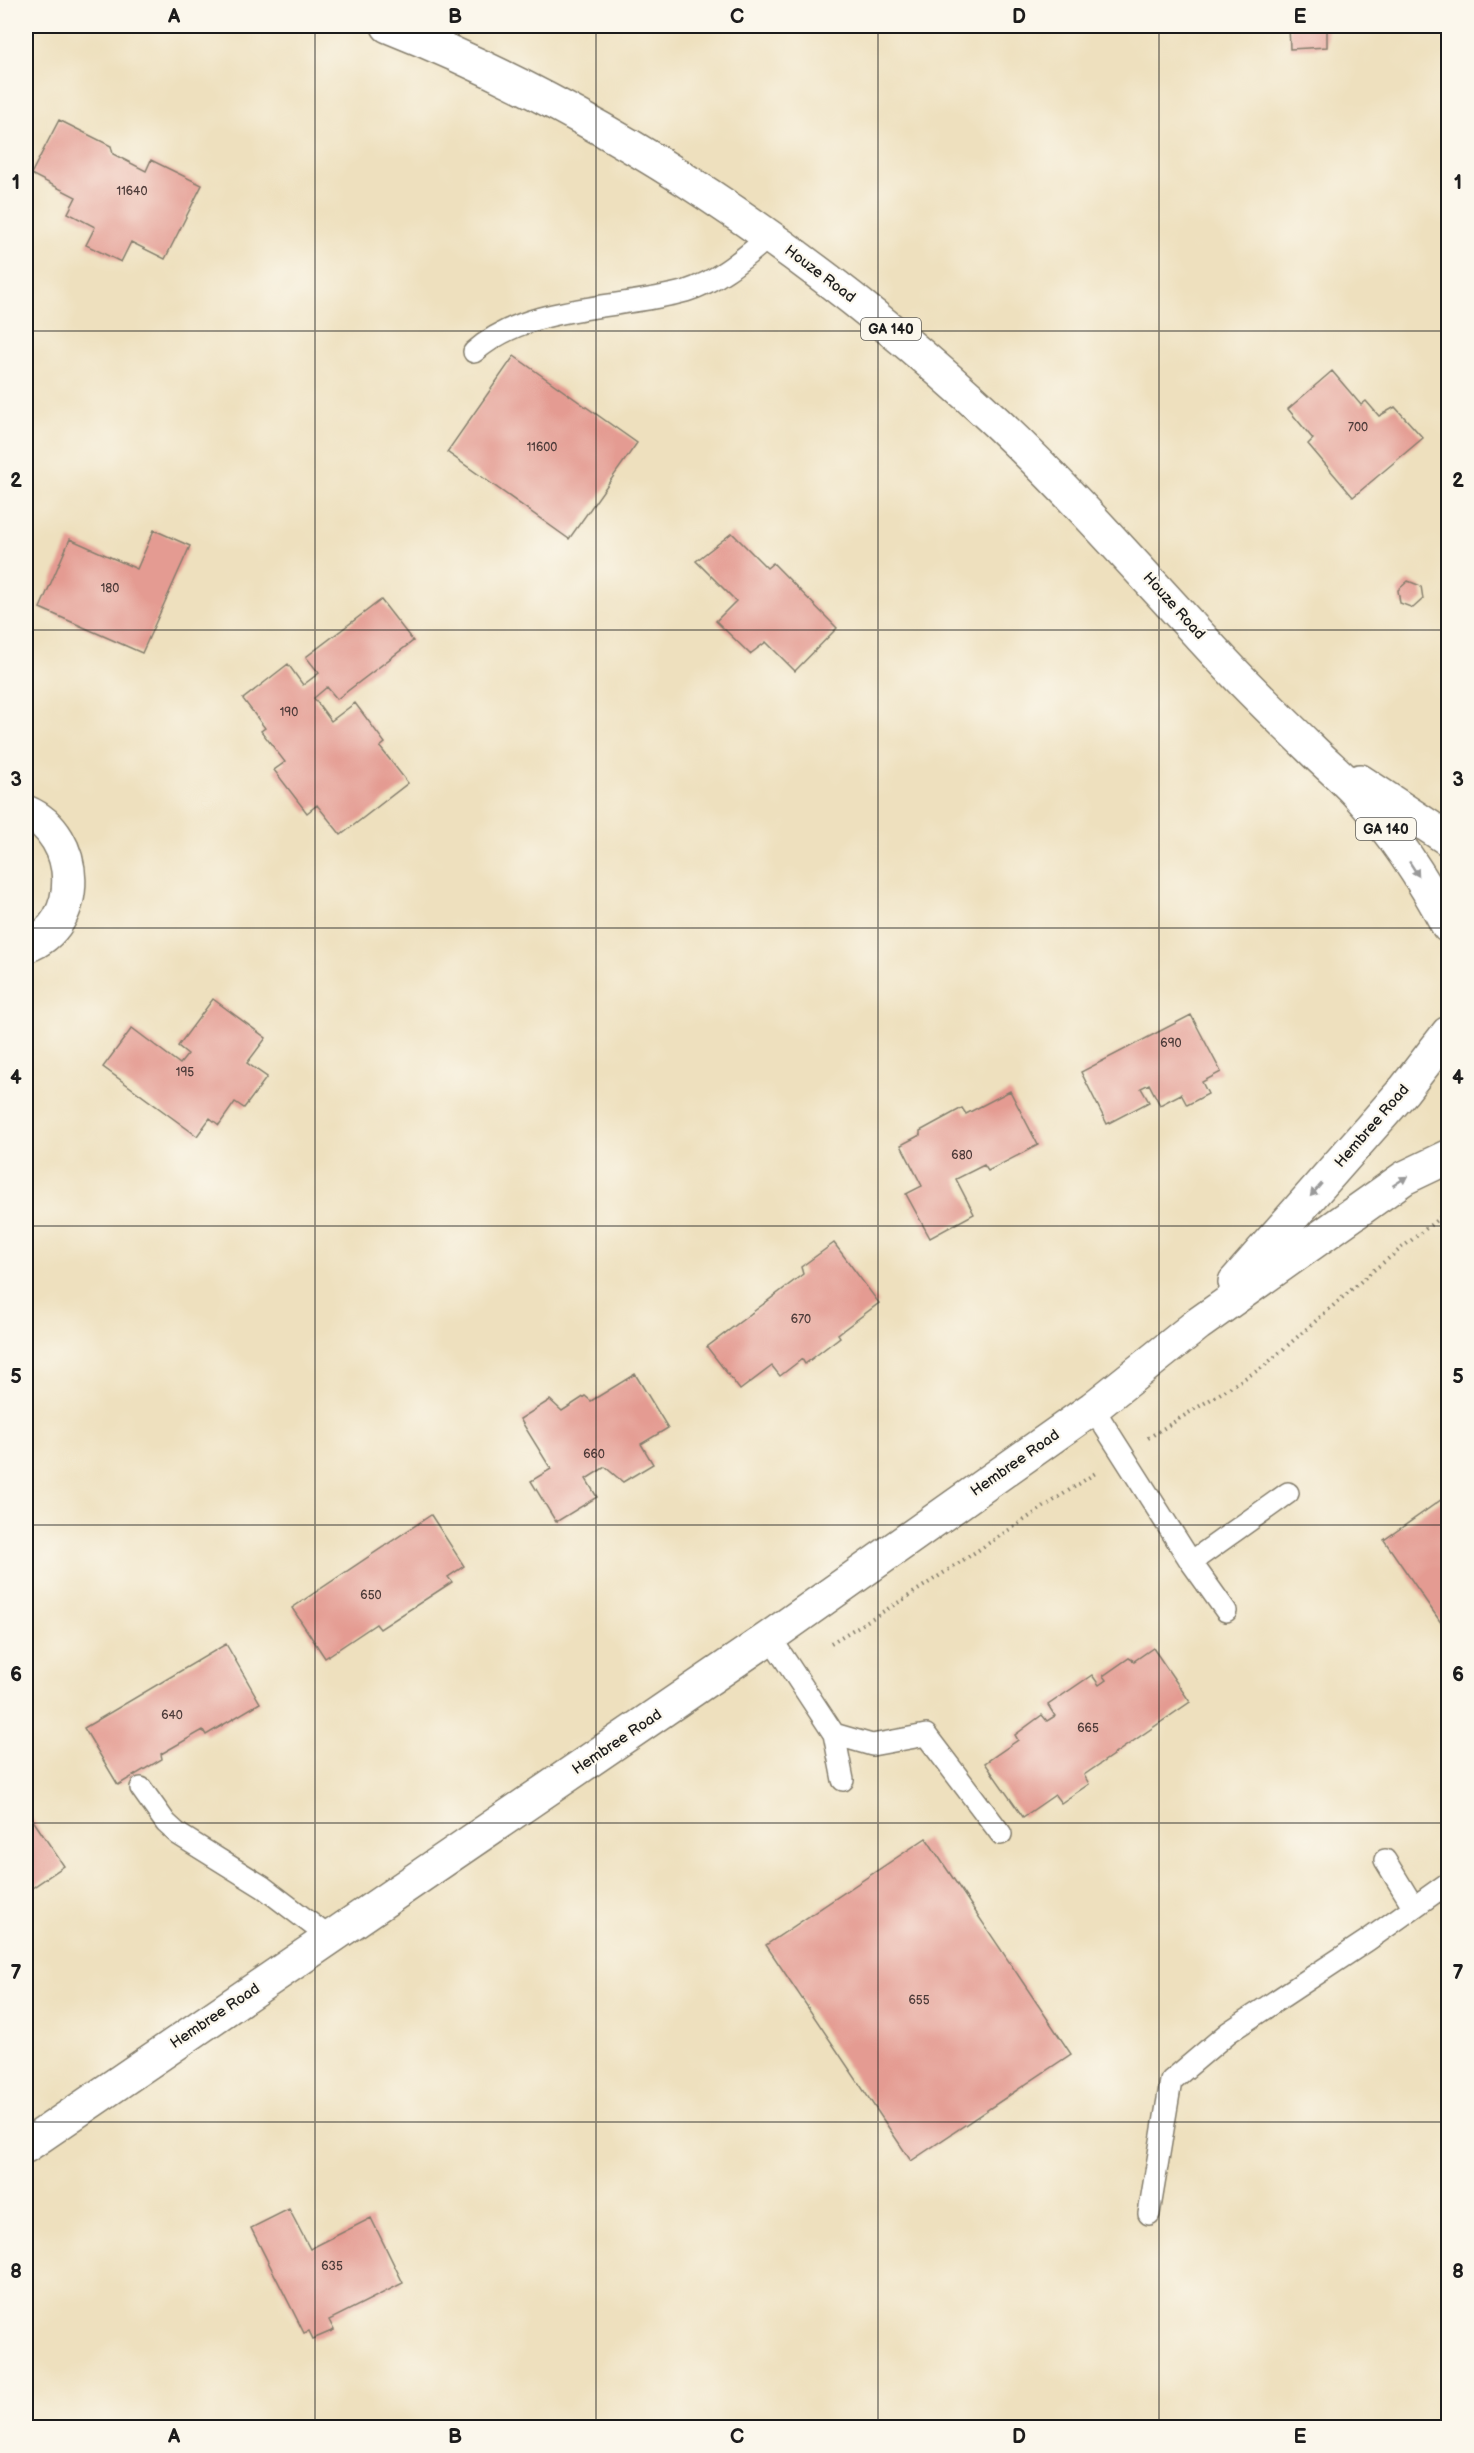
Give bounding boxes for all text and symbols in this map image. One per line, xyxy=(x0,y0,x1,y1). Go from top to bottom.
text: A xyxy=(167,5,181,29)
text: B xyxy=(448,5,462,29)
text: C xyxy=(730,5,744,29)
text: D xyxy=(1012,5,1026,29)
text: E xyxy=(1294,5,1307,29)
text: 1 xyxy=(12,171,20,195)
text: 1 xyxy=(1454,171,1462,195)
house number: 11640 xyxy=(117,184,148,199)
street label: Houze Road xyxy=(781,241,859,307)
road number: GA 140 xyxy=(861,318,921,340)
house number: 700 xyxy=(1348,420,1368,435)
house number: 11600 xyxy=(527,440,557,455)
text: 2 xyxy=(10,469,22,493)
text: 2 xyxy=(1452,469,1464,493)
street label: Houze Road xyxy=(1139,568,1209,644)
house number: 180 xyxy=(101,581,119,596)
house number: 190 xyxy=(280,705,298,720)
text: 3 xyxy=(10,768,22,792)
text: 3 xyxy=(1452,768,1464,792)
road number: GA 140 xyxy=(1356,818,1416,840)
one-way arrow xyxy=(1408,861,1420,877)
house number: 690 xyxy=(1160,1036,1182,1051)
house number: 195 xyxy=(176,1065,194,1080)
text: 4 xyxy=(10,1066,22,1090)
text: 4 xyxy=(1452,1066,1464,1090)
street label: Hembree Road xyxy=(1331,1080,1413,1172)
house number: 680 xyxy=(951,1148,973,1163)
one-way arrow xyxy=(1392,1176,1408,1187)
one-way arrow xyxy=(1309,1182,1322,1198)
house number: 670 xyxy=(791,1312,811,1327)
text: 5 xyxy=(10,1365,22,1389)
text: 5 xyxy=(1452,1365,1464,1389)
street label: Hembree Road xyxy=(967,1425,1063,1501)
house number: 660 xyxy=(583,1447,605,1462)
house number: 650 xyxy=(360,1588,382,1603)
text: 6 xyxy=(10,1663,22,1687)
text: 6 xyxy=(1452,1663,1464,1687)
street label: Hembree Road xyxy=(569,1705,665,1779)
house number: 640 xyxy=(161,1708,183,1723)
house number: 665 xyxy=(1077,1721,1099,1736)
text: 7 xyxy=(10,1961,22,1985)
text: 7 xyxy=(1452,1961,1464,1985)
street label: Hembree Road xyxy=(167,1979,263,2053)
house number: 655 xyxy=(908,1993,930,2008)
house number: 635 xyxy=(321,2259,343,2274)
text: 8 xyxy=(10,2260,22,2284)
text: 8 xyxy=(1452,2260,1464,2284)
text: A xyxy=(167,2425,181,2449)
text: B xyxy=(448,2425,462,2449)
text: C xyxy=(730,2425,744,2449)
text: D xyxy=(1012,2425,1026,2449)
text: E xyxy=(1294,2425,1307,2449)

